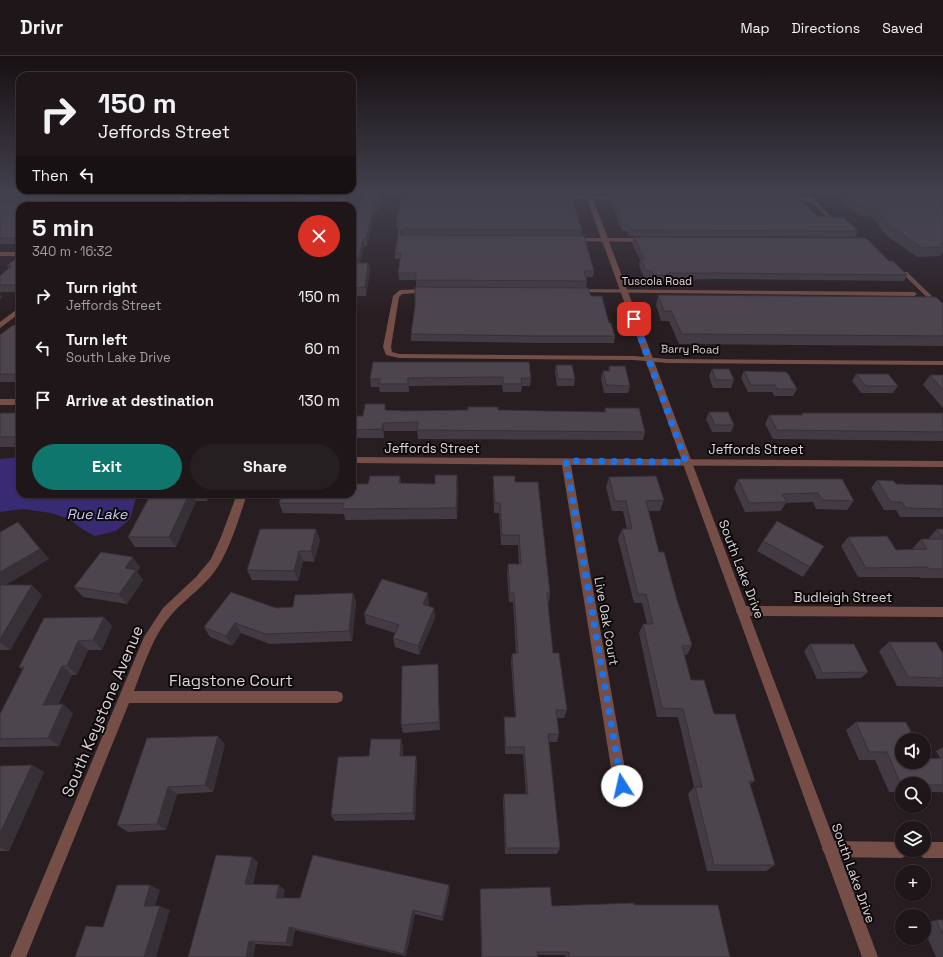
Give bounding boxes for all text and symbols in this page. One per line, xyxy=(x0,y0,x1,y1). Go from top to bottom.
text: Drivr xyxy=(20,15,63,40)
text: Map xyxy=(740,19,770,37)
text: Directions xyxy=(792,19,860,37)
text: Saved xyxy=(882,19,923,37)
text: 150 m xyxy=(98,85,177,121)
icon: right xyxy=(32,88,84,140)
text: Jeffords Street xyxy=(98,120,230,143)
icon: left xyxy=(76,164,98,186)
text: Then xyxy=(32,166,68,185)
text: 5 min xyxy=(32,212,94,243)
button: close xyxy=(298,215,340,257)
text: 340 m · 16:32 xyxy=(32,243,112,260)
street label: Tuscola Road xyxy=(622,274,692,288)
text: Turn right xyxy=(66,278,137,297)
icon: right xyxy=(32,285,54,307)
text: 150 m xyxy=(298,287,340,306)
text: Jeffords Street xyxy=(66,297,161,314)
pin xyxy=(617,302,651,336)
icon: arrive xyxy=(623,308,645,330)
text: Turn left xyxy=(66,330,128,349)
icon: left xyxy=(32,337,54,359)
text: 60 m xyxy=(304,339,340,358)
street label: Barry Road xyxy=(661,341,719,357)
text: South Lake Drive xyxy=(66,349,171,366)
icon: arrive xyxy=(32,389,54,411)
text: Arrive at destination xyxy=(66,391,214,410)
text: 130 m xyxy=(298,391,340,410)
street label: Jeffords Street xyxy=(384,440,480,457)
street label: Jeffords Street xyxy=(708,441,804,458)
button: Exit xyxy=(32,444,182,490)
button: Share xyxy=(190,444,340,490)
water label: Rue Lake xyxy=(67,505,128,523)
street label: South Lake Drive xyxy=(715,517,768,621)
street label: Live Oak Court xyxy=(590,575,623,667)
street label: Budleigh Street xyxy=(794,589,892,606)
street label: South Keystone Avenue xyxy=(57,622,148,800)
street label: Flagstone Court xyxy=(169,670,293,691)
map controls xyxy=(895,733,931,945)
button: sound xyxy=(895,733,931,769)
position arrow xyxy=(601,765,643,807)
button: search xyxy=(895,777,931,813)
street label: South Lake Drive xyxy=(828,821,879,925)
button: layers xyxy=(895,821,931,857)
button: + xyxy=(895,865,931,901)
button: − xyxy=(895,909,931,945)

